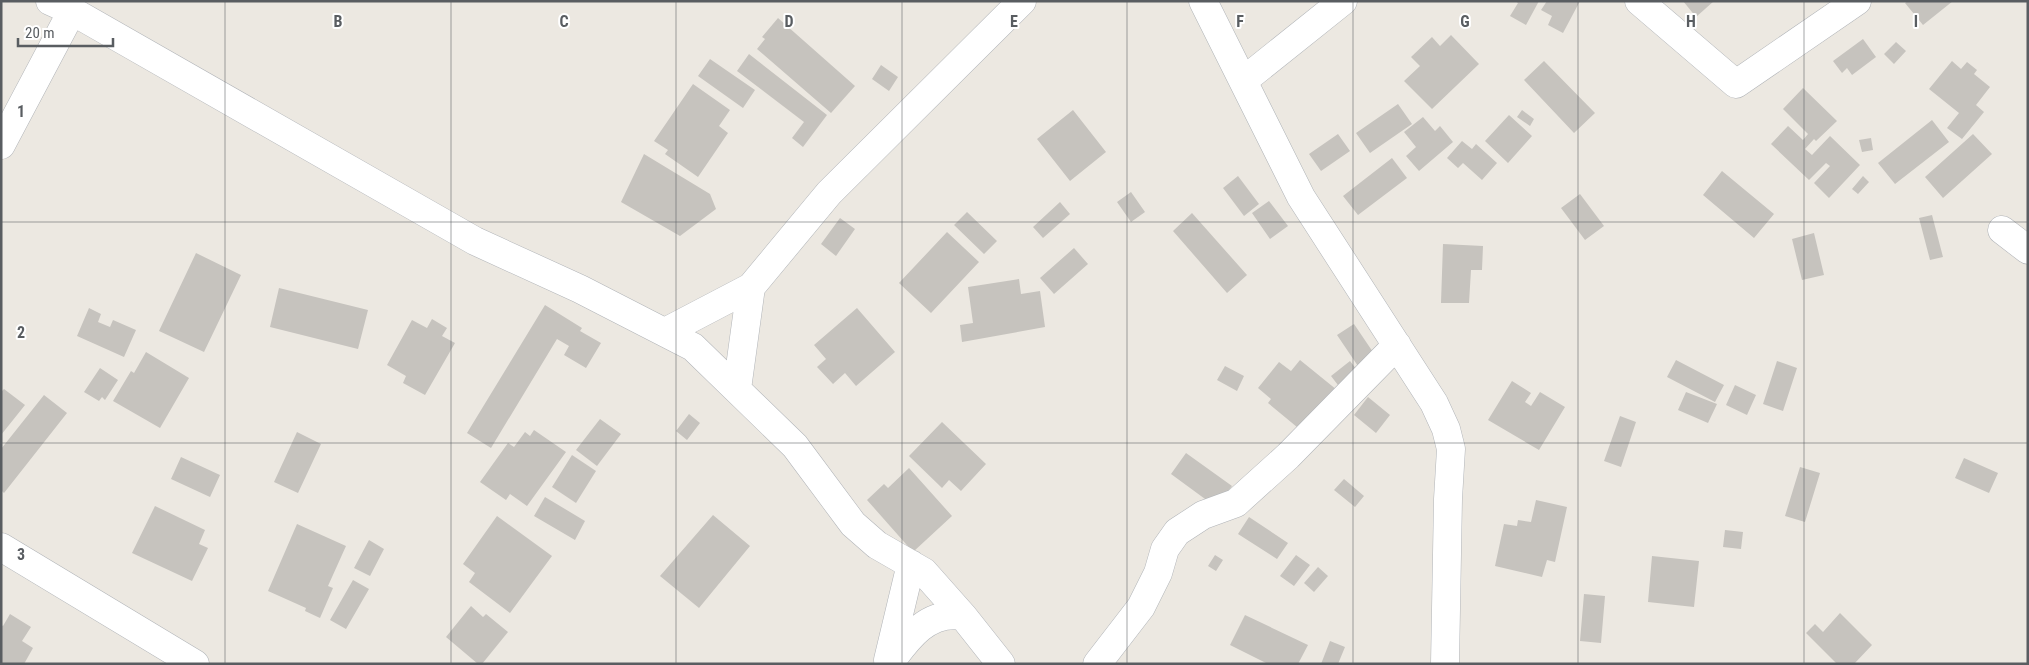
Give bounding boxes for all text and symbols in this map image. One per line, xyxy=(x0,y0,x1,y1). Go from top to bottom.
text: B xyxy=(334,12,343,31)
text: C xyxy=(559,12,569,31)
text: D xyxy=(784,12,794,31)
text: E xyxy=(1010,12,1018,31)
text: F xyxy=(1236,12,1244,31)
text: G xyxy=(1460,12,1470,31)
text: H xyxy=(1686,12,1696,31)
text: I xyxy=(1914,12,1918,31)
scale bar xyxy=(18,15,112,47)
text: 20 m xyxy=(25,24,55,42)
text: 1 xyxy=(17,102,25,121)
text: 2 xyxy=(17,323,25,342)
text: 3 xyxy=(17,545,25,564)

